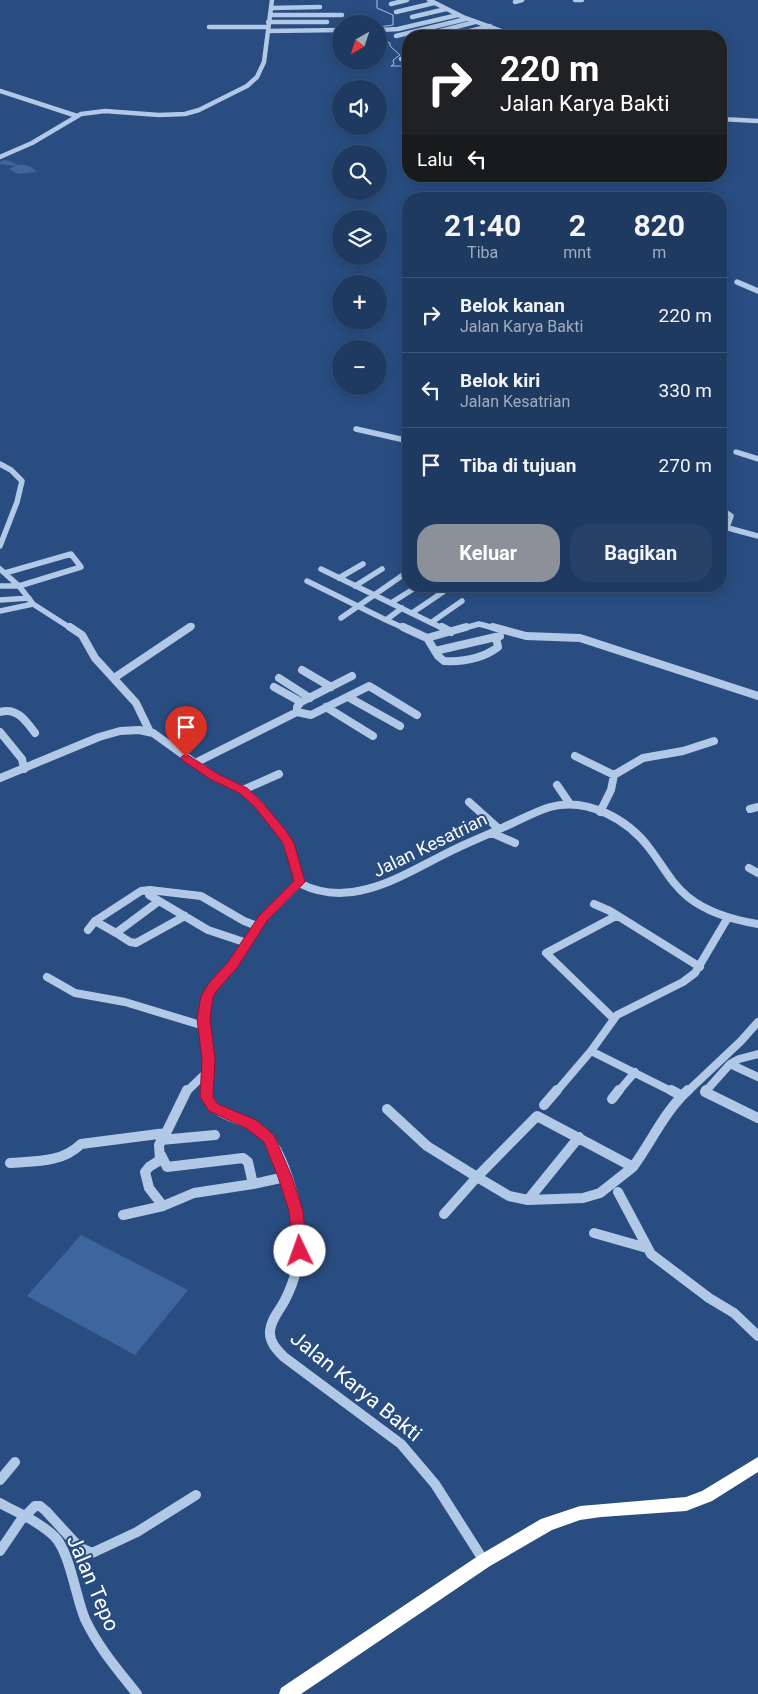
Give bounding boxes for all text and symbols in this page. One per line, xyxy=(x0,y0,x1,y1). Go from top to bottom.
north arrow xyxy=(332,15,388,70)
map controls xyxy=(332,15,387,395)
text: 220 m xyxy=(500,49,599,90)
icon: right xyxy=(417,50,482,115)
button: sound xyxy=(332,80,387,135)
text: Jalan Karya Bakti xyxy=(500,91,670,116)
button: search xyxy=(332,145,387,200)
icon: left xyxy=(463,145,491,173)
text: Lalu xyxy=(417,148,453,171)
text: 21:40 xyxy=(444,208,521,243)
text: 2 xyxy=(569,208,586,243)
text: 820 xyxy=(633,208,685,243)
button: layers xyxy=(332,210,387,265)
text: Tiba xyxy=(467,243,498,262)
text: mnt xyxy=(563,243,591,262)
text: m xyxy=(652,243,666,262)
button: + xyxy=(332,275,387,330)
text: Belok kanan xyxy=(460,294,565,317)
icon: right xyxy=(417,301,445,329)
text: 220 m xyxy=(659,304,712,327)
text: Jalan Karya Bakti xyxy=(460,317,583,336)
button: − xyxy=(332,340,387,395)
text: Belok kiri xyxy=(460,369,540,392)
icon: left xyxy=(417,376,445,404)
text: 330 m xyxy=(659,379,712,402)
text: Jalan Kesatrian xyxy=(460,392,570,411)
icon: arrive xyxy=(417,451,445,479)
text: Tiba di tujuan xyxy=(460,454,576,477)
text: 270 m xyxy=(659,454,712,477)
button: Keluar xyxy=(417,524,560,582)
button: Bagikan xyxy=(570,524,712,582)
pin xyxy=(165,706,207,757)
icon: arrive xyxy=(172,713,200,741)
street label: Jalan Kesatrian xyxy=(369,808,490,881)
position arrow xyxy=(273,1224,325,1276)
street label: Jalan Karya Bakti xyxy=(286,1326,426,1446)
street label: Jalan Tepo xyxy=(62,1531,124,1635)

